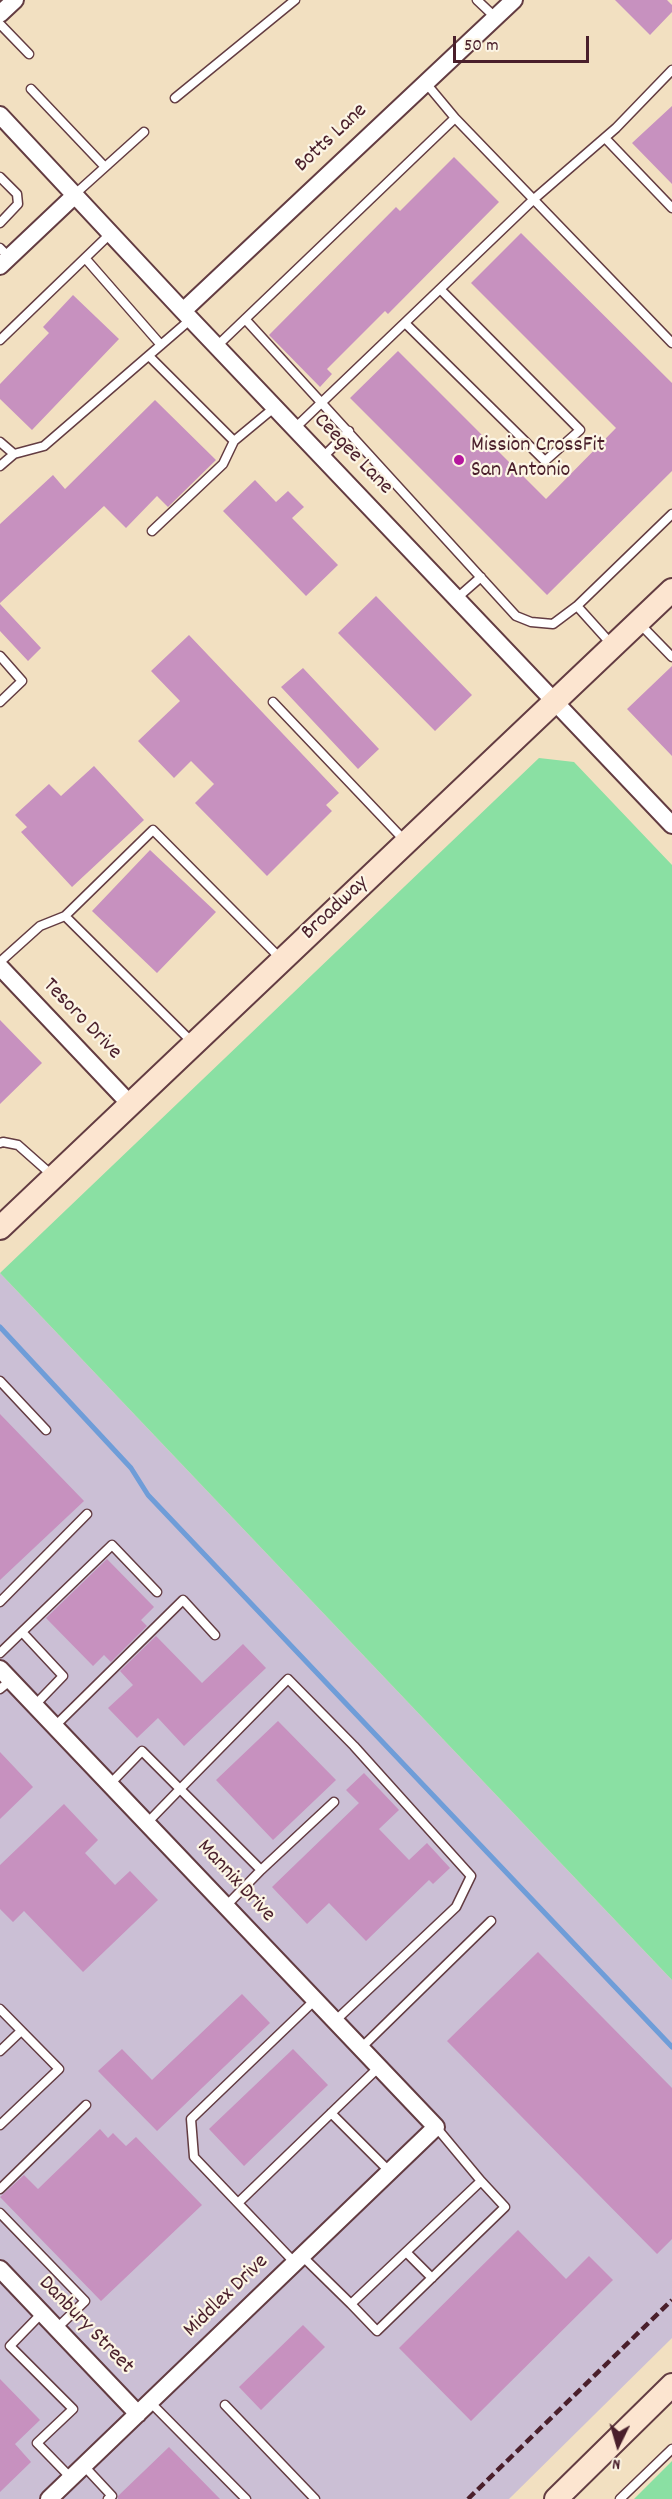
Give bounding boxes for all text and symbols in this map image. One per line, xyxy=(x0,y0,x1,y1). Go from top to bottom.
scale bar xyxy=(456,24,592,62)
text: 50 m xyxy=(464,34,499,59)
street label: Botts Lane xyxy=(290,99,374,179)
street label: Ceegee Lane xyxy=(307,409,397,501)
place label: Mission CrossFit San Antonio xyxy=(471,434,605,486)
marker: Mission CrossFit San Antonio xyxy=(452,453,466,467)
street label: Broadway xyxy=(297,871,375,947)
street label: Tesoro Drive xyxy=(36,974,126,1066)
street label: Mannix Drive xyxy=(190,1835,280,1929)
street label: Middlex Drive xyxy=(179,2250,275,2344)
street label: Danbury Street xyxy=(32,2271,138,2381)
north arrow xyxy=(588,2415,648,2475)
text: N xyxy=(611,2452,621,2475)

